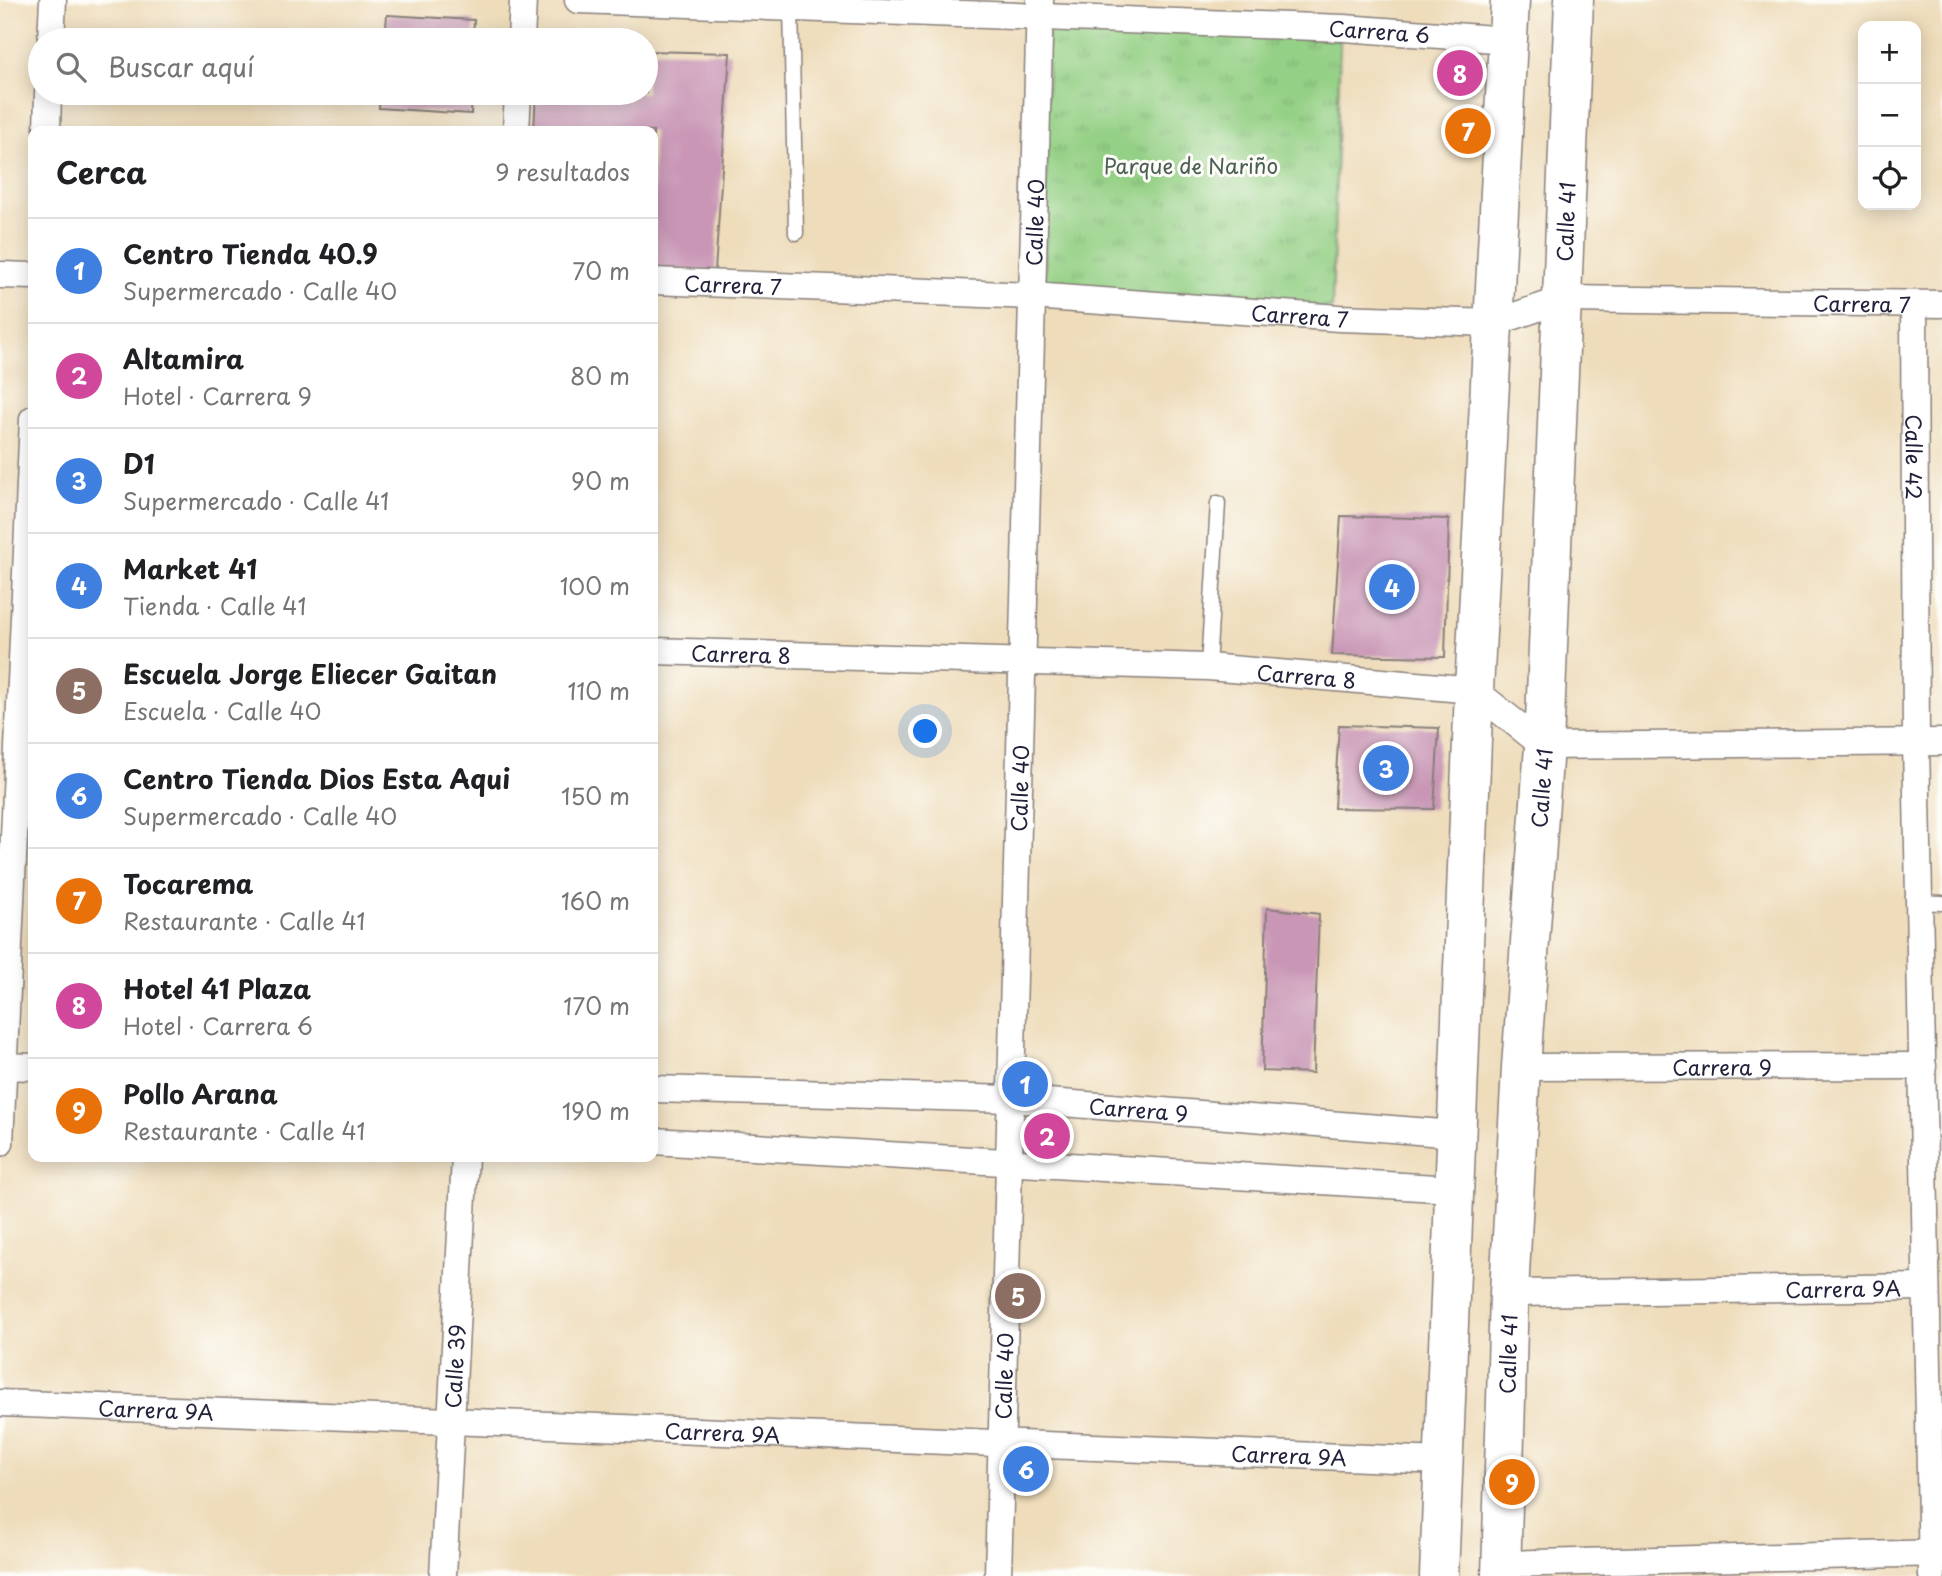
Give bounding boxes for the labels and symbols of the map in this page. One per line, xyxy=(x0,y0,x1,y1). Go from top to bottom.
street label: Carrera 6 xyxy=(1328,11,1431,50)
pin: 8 xyxy=(1437,47,1483,99)
pin: 7 xyxy=(1445,105,1491,157)
park label: Parque de Nariño xyxy=(1104,149,1278,181)
street label: Calle 40 xyxy=(1017,179,1051,266)
street label: Calle 41 xyxy=(1547,181,1583,262)
street label: Carrera 7 xyxy=(683,266,782,302)
street label: Carrera 7 xyxy=(1813,286,1911,320)
street label: Carrera 7 xyxy=(1250,296,1349,334)
street label: Calle 42 xyxy=(1898,414,1931,500)
pin: 4 xyxy=(1369,561,1415,613)
street label: Carrera 8 xyxy=(691,636,791,671)
street label: Carrera 8 xyxy=(1255,655,1357,696)
your location xyxy=(908,714,942,748)
pin: 3 xyxy=(1363,742,1409,794)
street label: Calle 40 xyxy=(1002,744,1036,832)
street label: Calle 41 xyxy=(1522,747,1560,829)
street label: Carrera 9 xyxy=(1672,1050,1772,1083)
pin: 1 xyxy=(1002,1058,1048,1110)
street label: Carrera 9 xyxy=(1088,1089,1189,1129)
pin: 2 xyxy=(1024,1110,1070,1162)
pin: 5 xyxy=(995,1270,1041,1322)
street label: Carrera 9A xyxy=(1785,1271,1901,1305)
street label: Calle 41 xyxy=(1490,1314,1524,1394)
street label: Calle 39 xyxy=(436,1323,472,1409)
street label: Calle 40 xyxy=(986,1332,1020,1420)
street label: Carrera 9A xyxy=(97,1391,214,1428)
street label: Carrera 9A xyxy=(664,1414,781,1450)
street label: Carrera 9A xyxy=(1230,1436,1347,1473)
pin: 6 xyxy=(1003,1443,1049,1495)
pin: 9 xyxy=(1489,1456,1535,1508)

